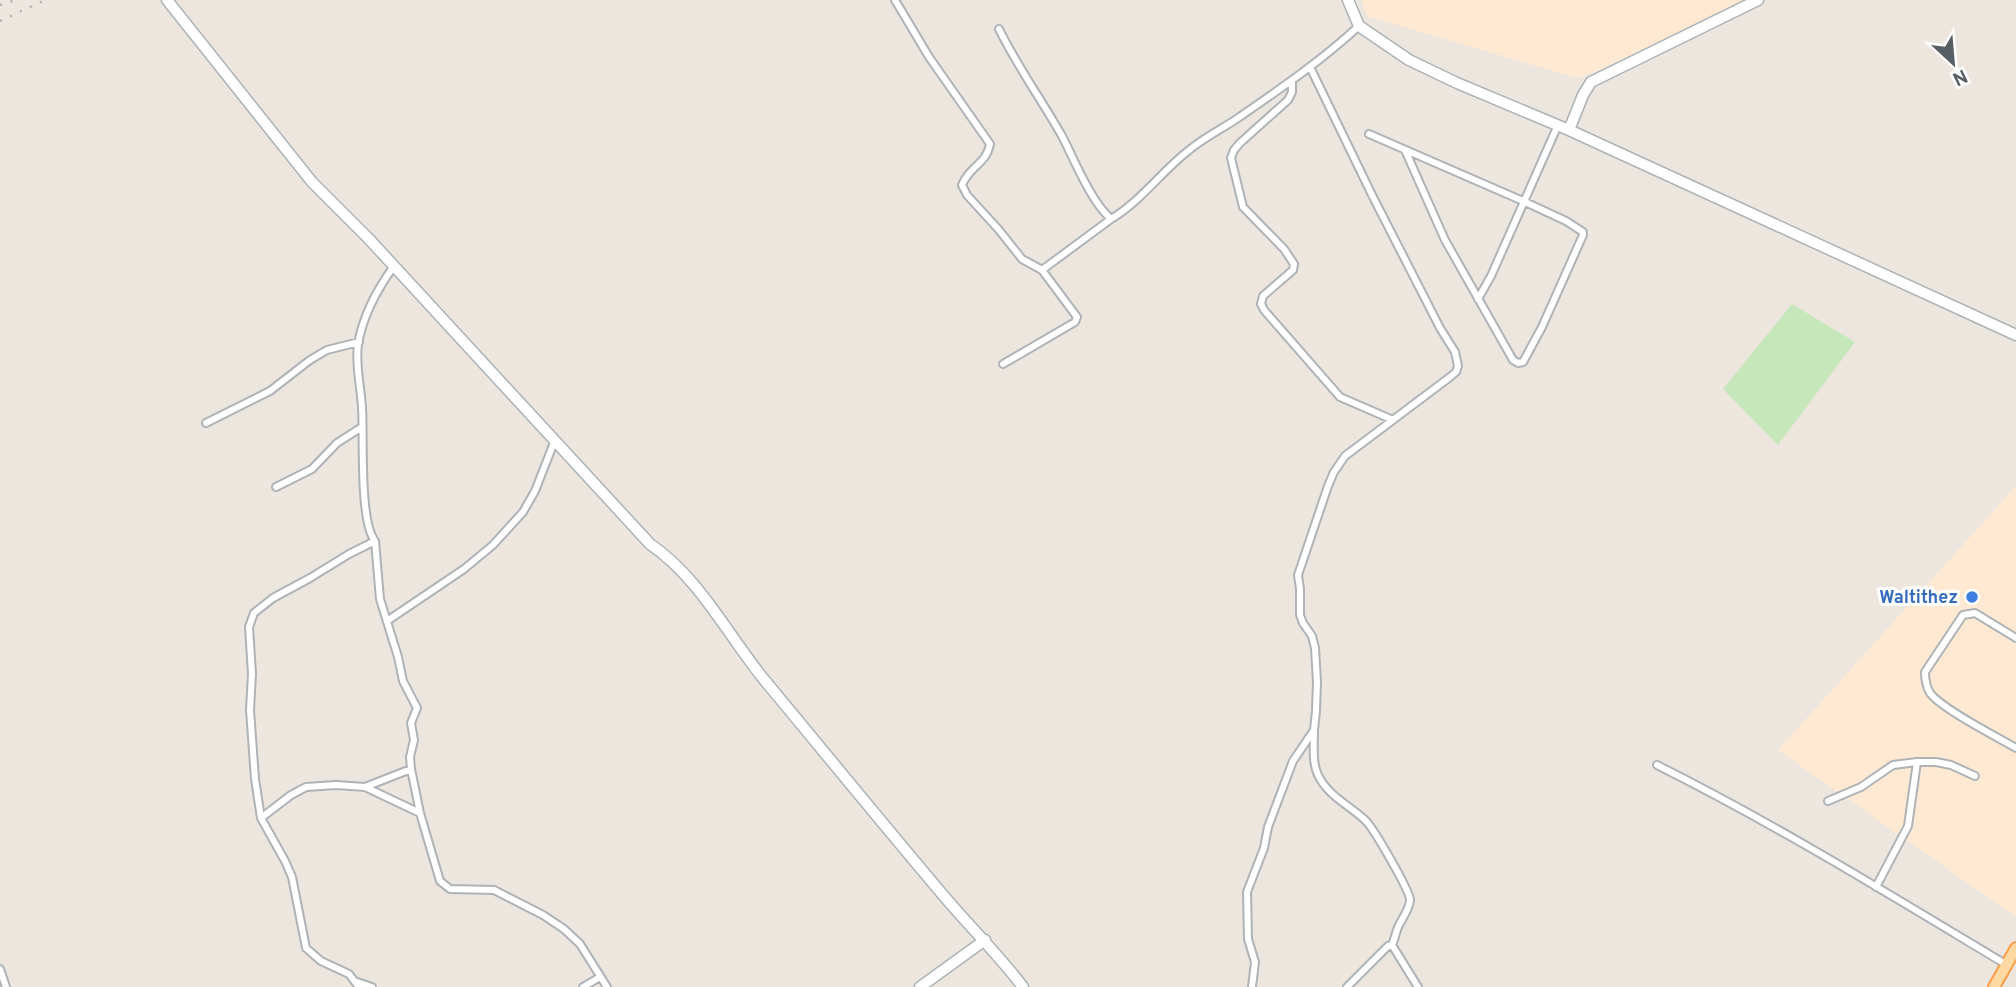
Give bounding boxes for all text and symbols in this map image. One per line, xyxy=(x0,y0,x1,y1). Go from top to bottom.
north arrow xyxy=(1918,28,1988,98)
text: N xyxy=(1948,63,1971,90)
place label: Waltithez xyxy=(1879,587,1958,610)
marker: Waltithez xyxy=(1964,589,1980,605)

